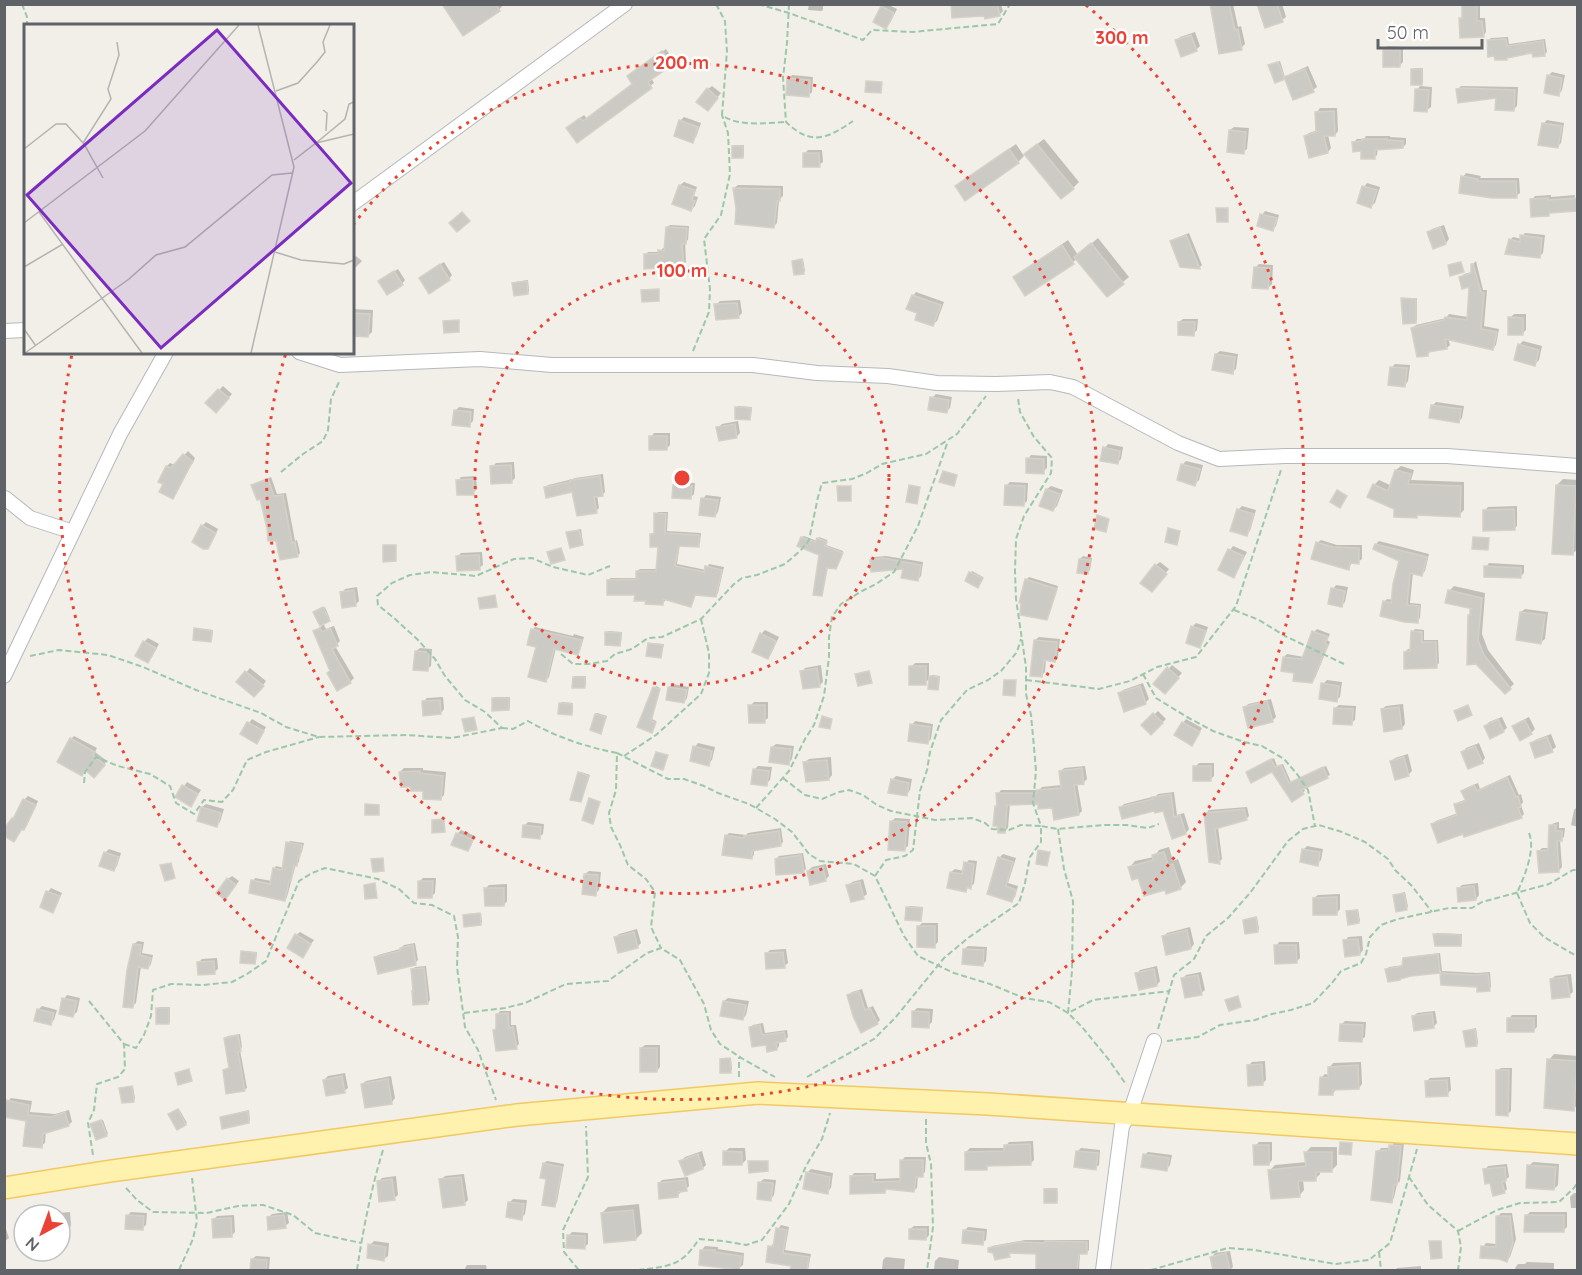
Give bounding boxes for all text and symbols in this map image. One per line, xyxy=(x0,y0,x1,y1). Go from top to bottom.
scale bar xyxy=(1378,12,1482,50)
text: 50 m xyxy=(1387,21,1429,44)
inset map xyxy=(24,24,354,354)
text: 300 m xyxy=(1095,26,1149,49)
text: 200 m xyxy=(655,51,709,74)
text: 100 m xyxy=(657,259,707,282)
centre of rings xyxy=(672,468,692,488)
north arrow xyxy=(12,1203,72,1263)
text: N xyxy=(21,1233,43,1256)

